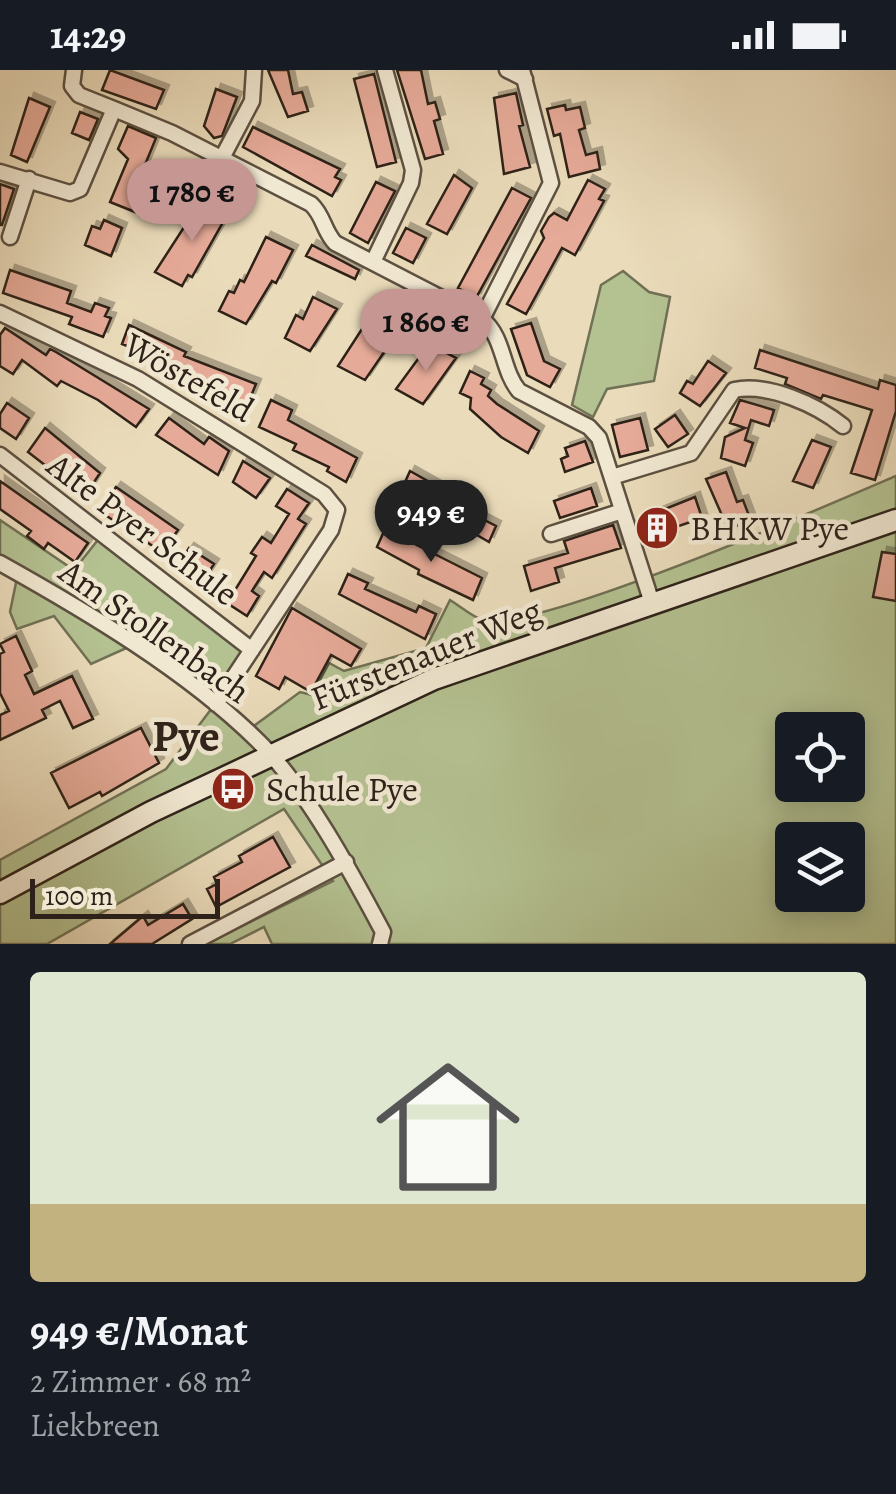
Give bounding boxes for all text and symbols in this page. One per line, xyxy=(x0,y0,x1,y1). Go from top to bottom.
text: 14:29 xyxy=(50,9,126,61)
pin: 1 780 € xyxy=(100,159,284,244)
text: 1 780 € xyxy=(149,169,235,213)
pin: 1 860 € xyxy=(334,289,518,374)
text: 1 860 € xyxy=(382,299,470,343)
street label: Wöstefeld xyxy=(114,320,263,434)
street label: Alte Pyer Schule xyxy=(37,441,248,617)
pin: 949 € xyxy=(361,480,501,565)
text: 949 € xyxy=(397,490,465,534)
place label: BHKW Pye xyxy=(690,504,849,552)
building icon: BHKW Pye xyxy=(634,505,680,551)
street label: Am Stollenbach xyxy=(49,547,260,715)
street label: Fürstenauer Weg xyxy=(303,586,549,722)
district label: Pye xyxy=(152,705,220,767)
map controls xyxy=(775,712,865,912)
button: locate xyxy=(775,712,865,802)
place label: Schule Pye xyxy=(266,765,418,813)
bus stop icon: Schule Pye xyxy=(210,766,256,812)
button: layers xyxy=(775,822,865,912)
scale bar xyxy=(30,874,220,918)
text: 100 m xyxy=(45,877,113,915)
icon: home xyxy=(358,1037,538,1217)
text: 949 €/Monat xyxy=(30,1302,248,1359)
text: 2 Zimmer · 68 m² xyxy=(30,1359,251,1403)
text: Liekbreen xyxy=(30,1403,160,1447)

